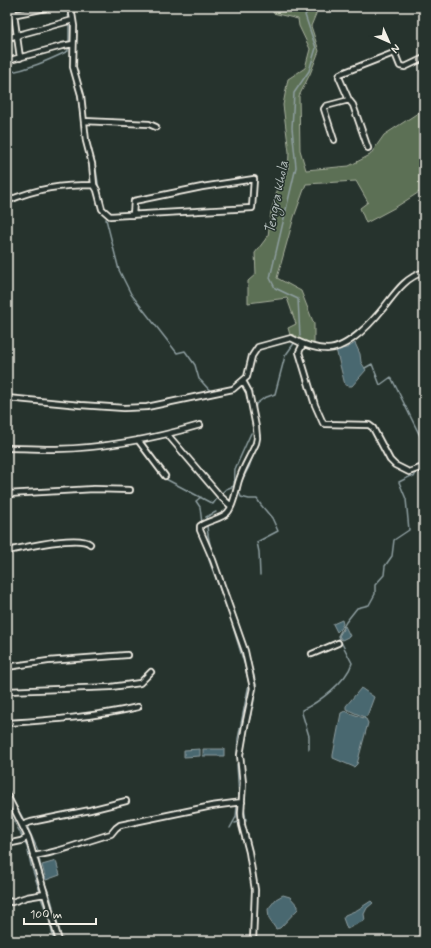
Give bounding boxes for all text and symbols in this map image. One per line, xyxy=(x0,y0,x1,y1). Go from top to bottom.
north arrow xyxy=(369,22,409,62)
text: N xyxy=(388,41,403,56)
water label: Tengra khola xyxy=(261,159,295,235)
scale bar xyxy=(24,900,96,926)
text: 100 m xyxy=(30,907,62,923)

